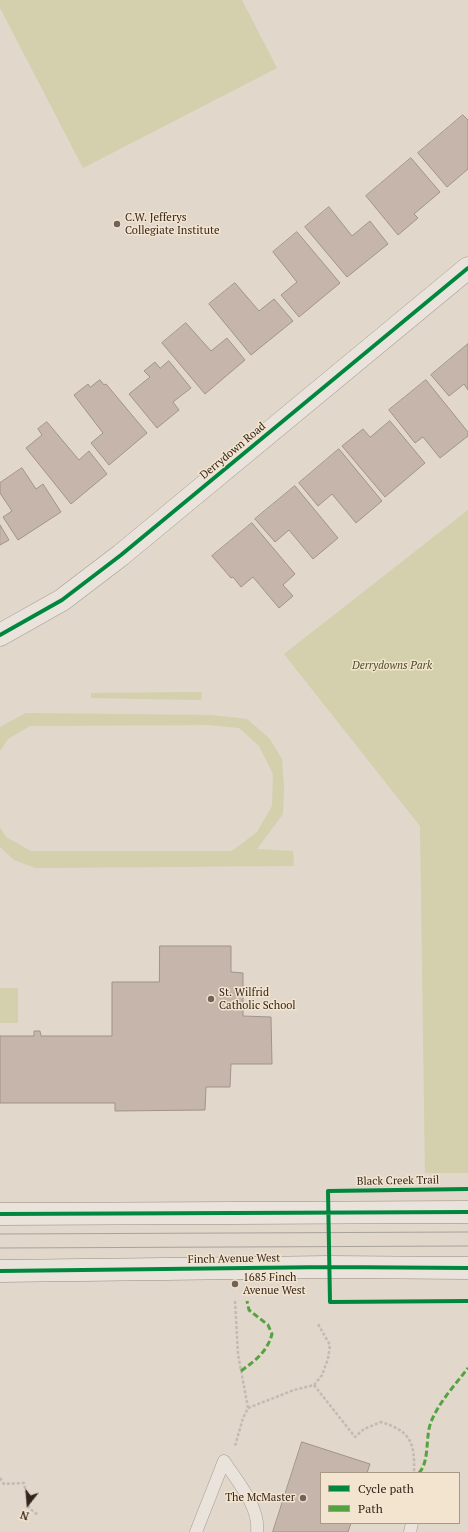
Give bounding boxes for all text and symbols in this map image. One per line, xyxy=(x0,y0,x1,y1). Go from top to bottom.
place label: C.W. Jefferys Collegiate Institute xyxy=(125,211,220,237)
marker: C.W. Jefferys Collegiate Institute xyxy=(112,219,122,229)
street label: Derrydown Road xyxy=(198,420,268,482)
park label: Derrydowns Park xyxy=(352,659,432,673)
place label: St. Wilfrid Catholic School xyxy=(219,986,296,1012)
marker: St. Wilfrid Catholic School xyxy=(206,994,216,1004)
street label: Black Creek Trail xyxy=(357,1174,439,1188)
street label: Finch Avenue West xyxy=(188,1252,280,1266)
place label: 1685 Finch Avenue West xyxy=(243,1271,306,1297)
marker: 1685 Finch Avenue West xyxy=(230,1279,240,1289)
legend xyxy=(320,1472,460,1524)
text: Cycle path xyxy=(358,1481,414,1496)
north arrow xyxy=(8,1484,48,1524)
place label: The McMaster xyxy=(225,1491,295,1505)
marker: The McMaster xyxy=(298,1493,308,1503)
text: Path xyxy=(358,1501,383,1516)
text: N xyxy=(18,1508,31,1523)

